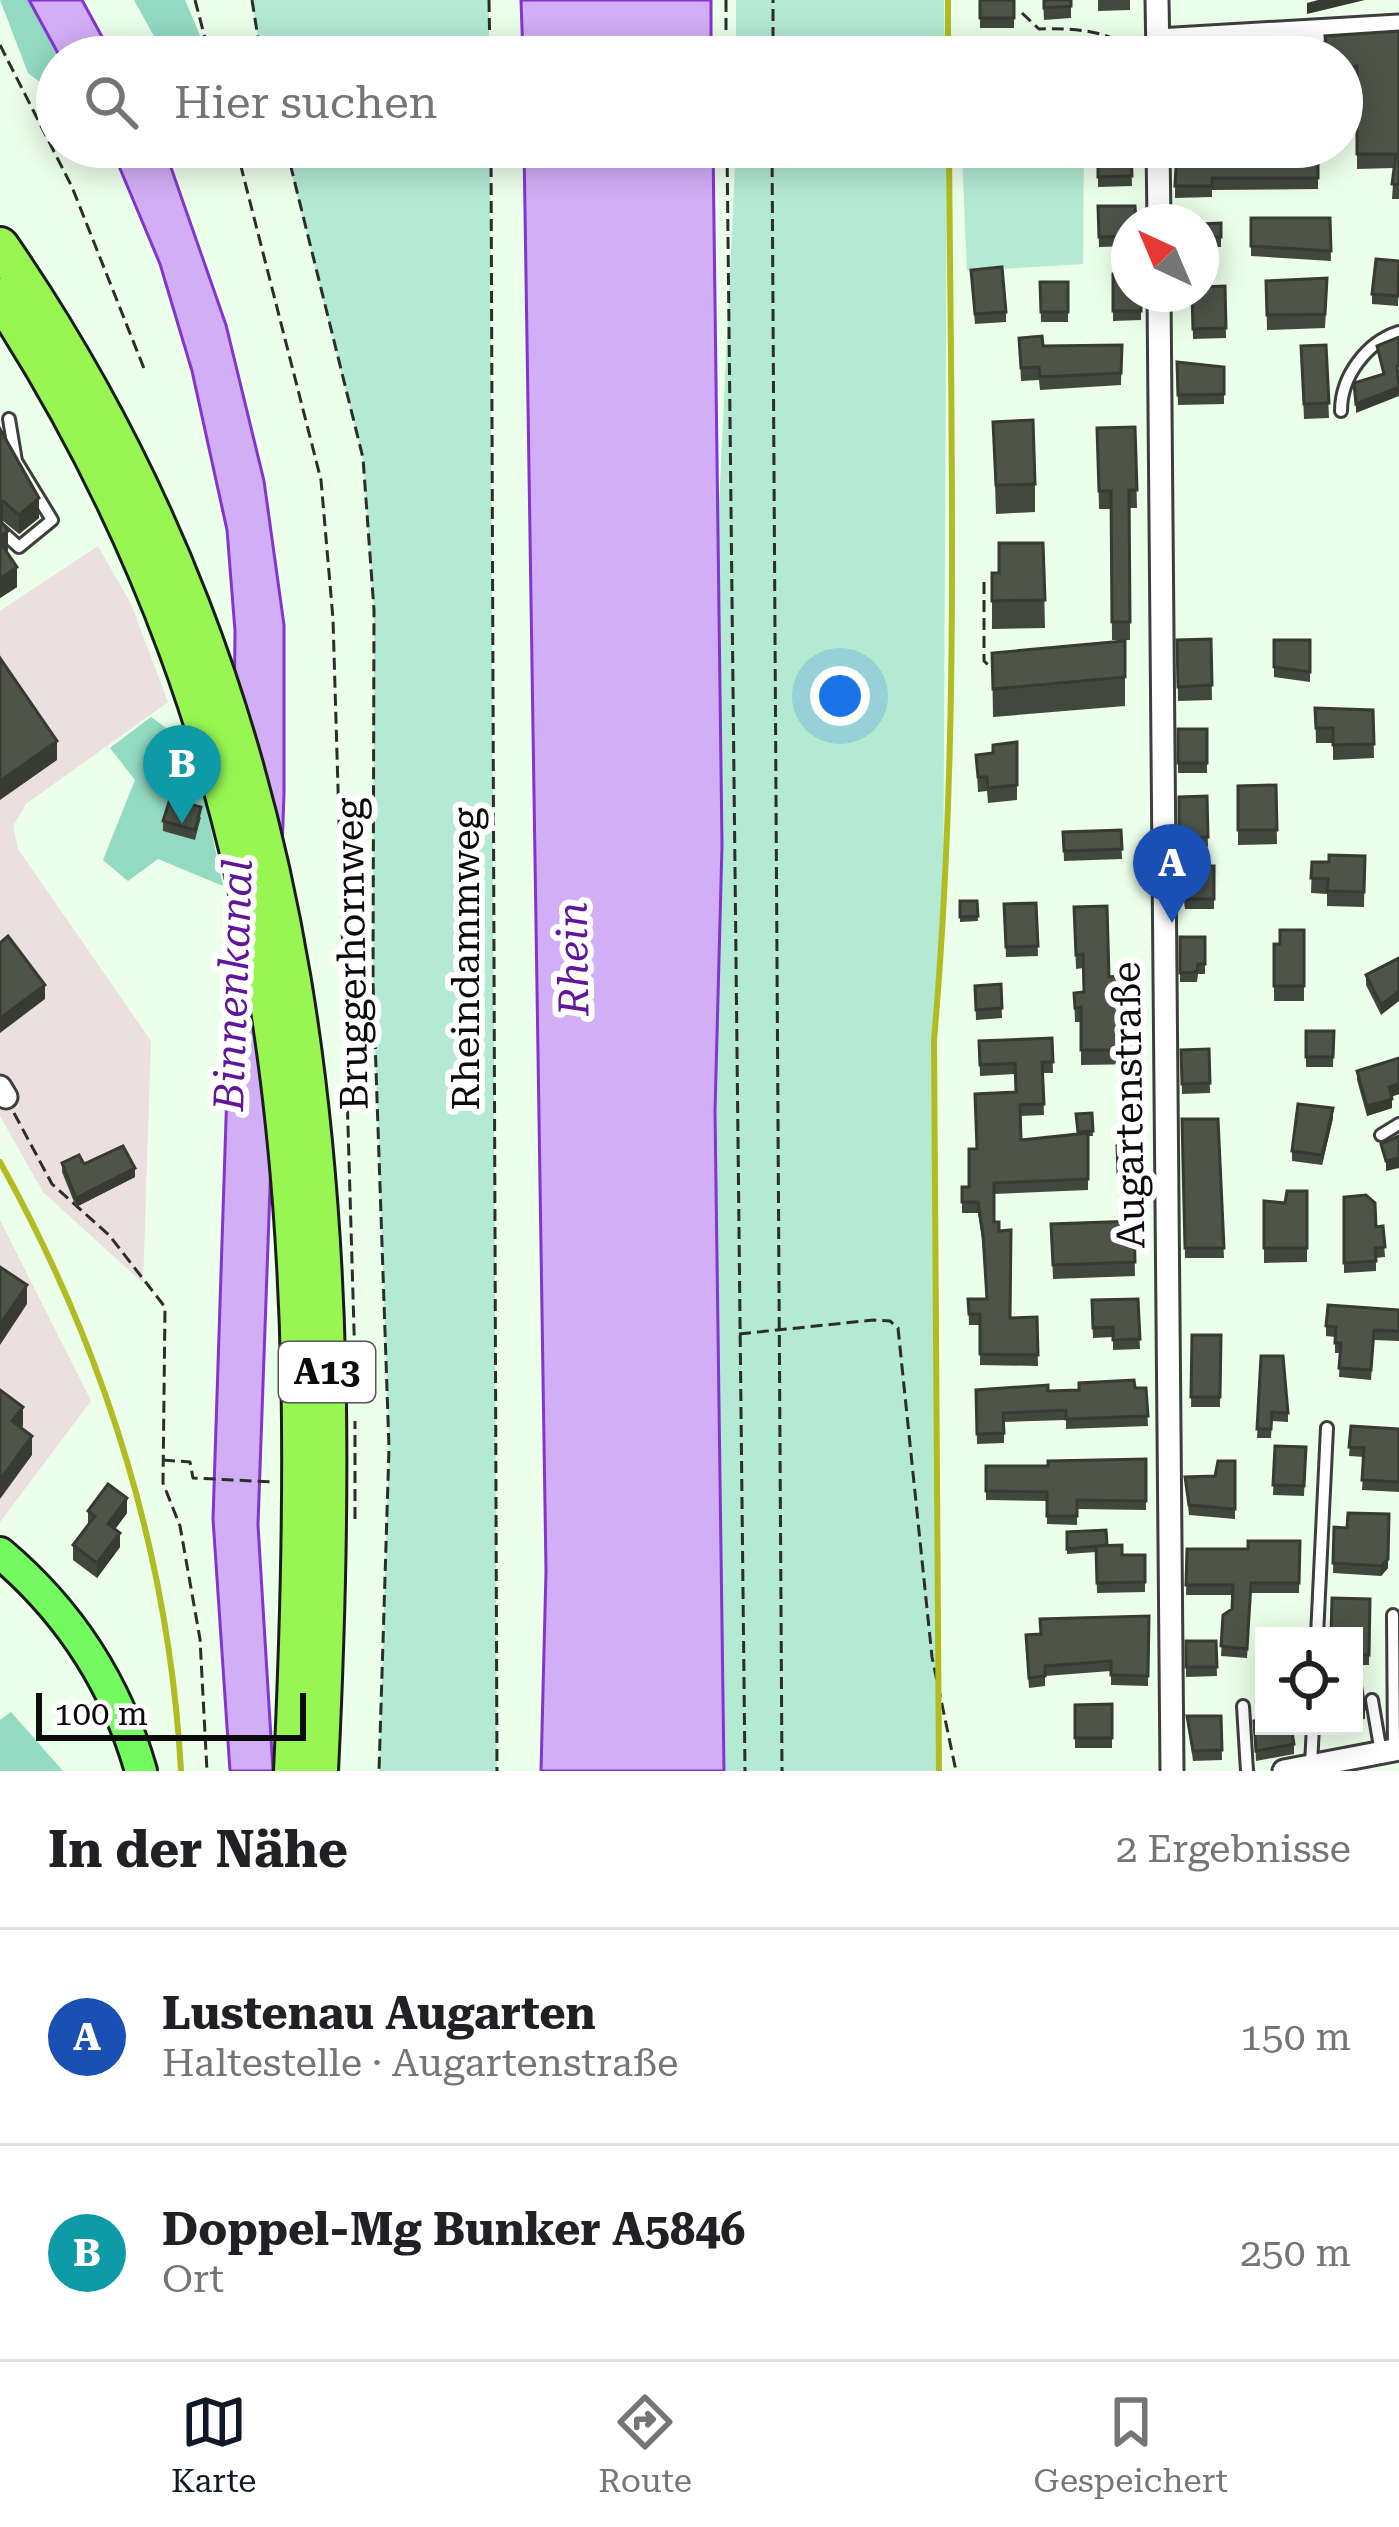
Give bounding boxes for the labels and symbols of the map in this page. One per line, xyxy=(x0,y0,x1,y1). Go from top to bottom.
north arrow xyxy=(1111,204,1219,312)
your location xyxy=(810,666,870,726)
pin: B xyxy=(143,725,221,824)
street label: Bruggerhornweg xyxy=(326,797,378,1111)
street label: Rheindammweg xyxy=(443,807,489,1111)
pin: A xyxy=(1133,824,1211,923)
water label: Binnenkanal xyxy=(204,858,262,1113)
water label: Rhein xyxy=(548,901,599,1018)
street label: Augartenstraße xyxy=(1104,961,1154,1249)
road number: A13 xyxy=(279,1342,375,1402)
scale bar xyxy=(36,1687,306,1740)

